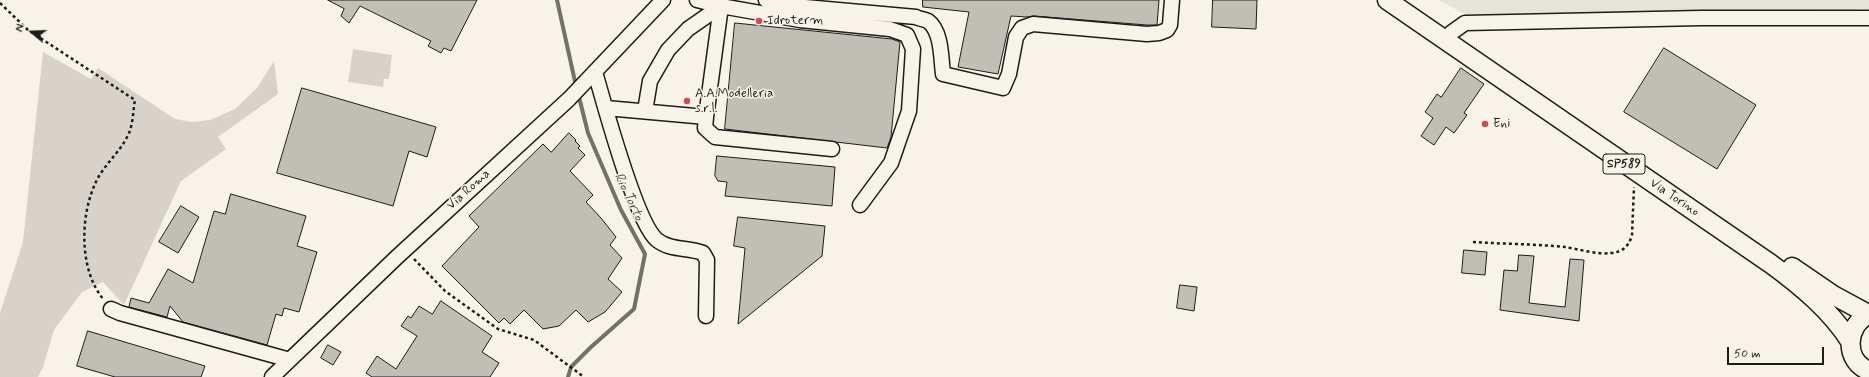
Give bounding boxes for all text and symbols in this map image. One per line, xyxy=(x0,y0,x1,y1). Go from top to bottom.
north arrow xyxy=(12,12,52,52)
place label: Idroterm xyxy=(767,13,823,29)
marker: Idroterm xyxy=(754,16,764,26)
text: N xyxy=(13,22,28,34)
place label: A.A.Modelleria s.r.l. xyxy=(695,86,773,117)
marker: A.A.Modelleria s.r.l. xyxy=(682,96,692,106)
place label: Eni xyxy=(1493,116,1510,132)
marker: Eni xyxy=(1480,119,1490,129)
road number: SP589 xyxy=(1603,154,1645,174)
street label: Via Roma xyxy=(444,166,494,214)
water label: Rio Torto xyxy=(610,170,646,224)
street label: Via Torino xyxy=(1646,176,1702,220)
scale bar xyxy=(1729,339,1826,365)
text: 50 m xyxy=(1734,346,1761,362)

